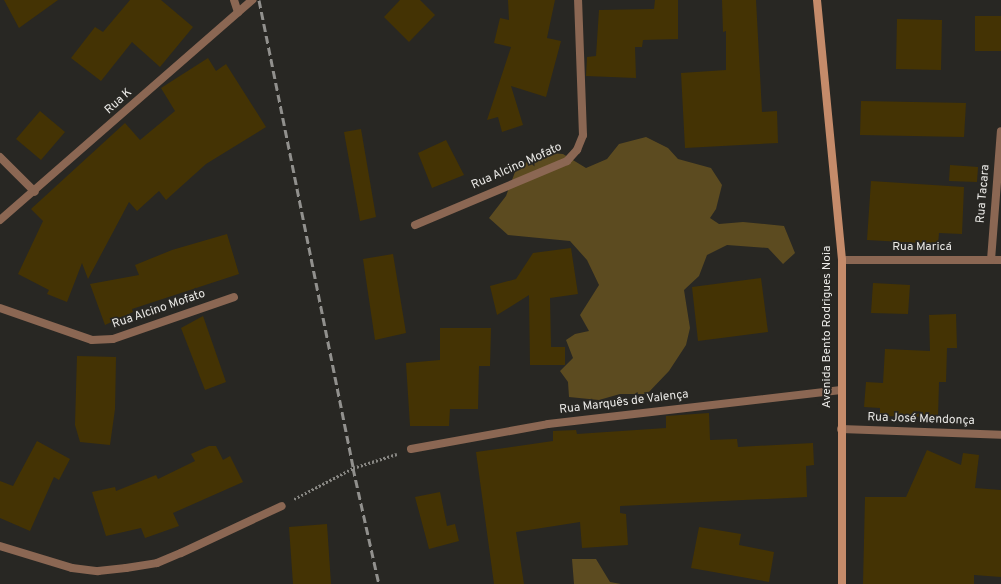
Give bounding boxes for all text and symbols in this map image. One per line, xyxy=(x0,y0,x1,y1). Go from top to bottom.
street label: Rua K xyxy=(102,86,136,118)
street label: Rua Alcino Mofato xyxy=(469,140,565,194)
street label: Rua Tacara xyxy=(974,164,994,224)
street label: Rua Maricá xyxy=(892,241,952,255)
street label: Avenida Bento Rodrigues Noia xyxy=(821,246,835,408)
street label: Rua Alcino Mofato xyxy=(110,287,208,333)
street label: Rua Marquês de Valença xyxy=(558,388,690,418)
street label: Rua José Mendonça xyxy=(867,411,975,429)

